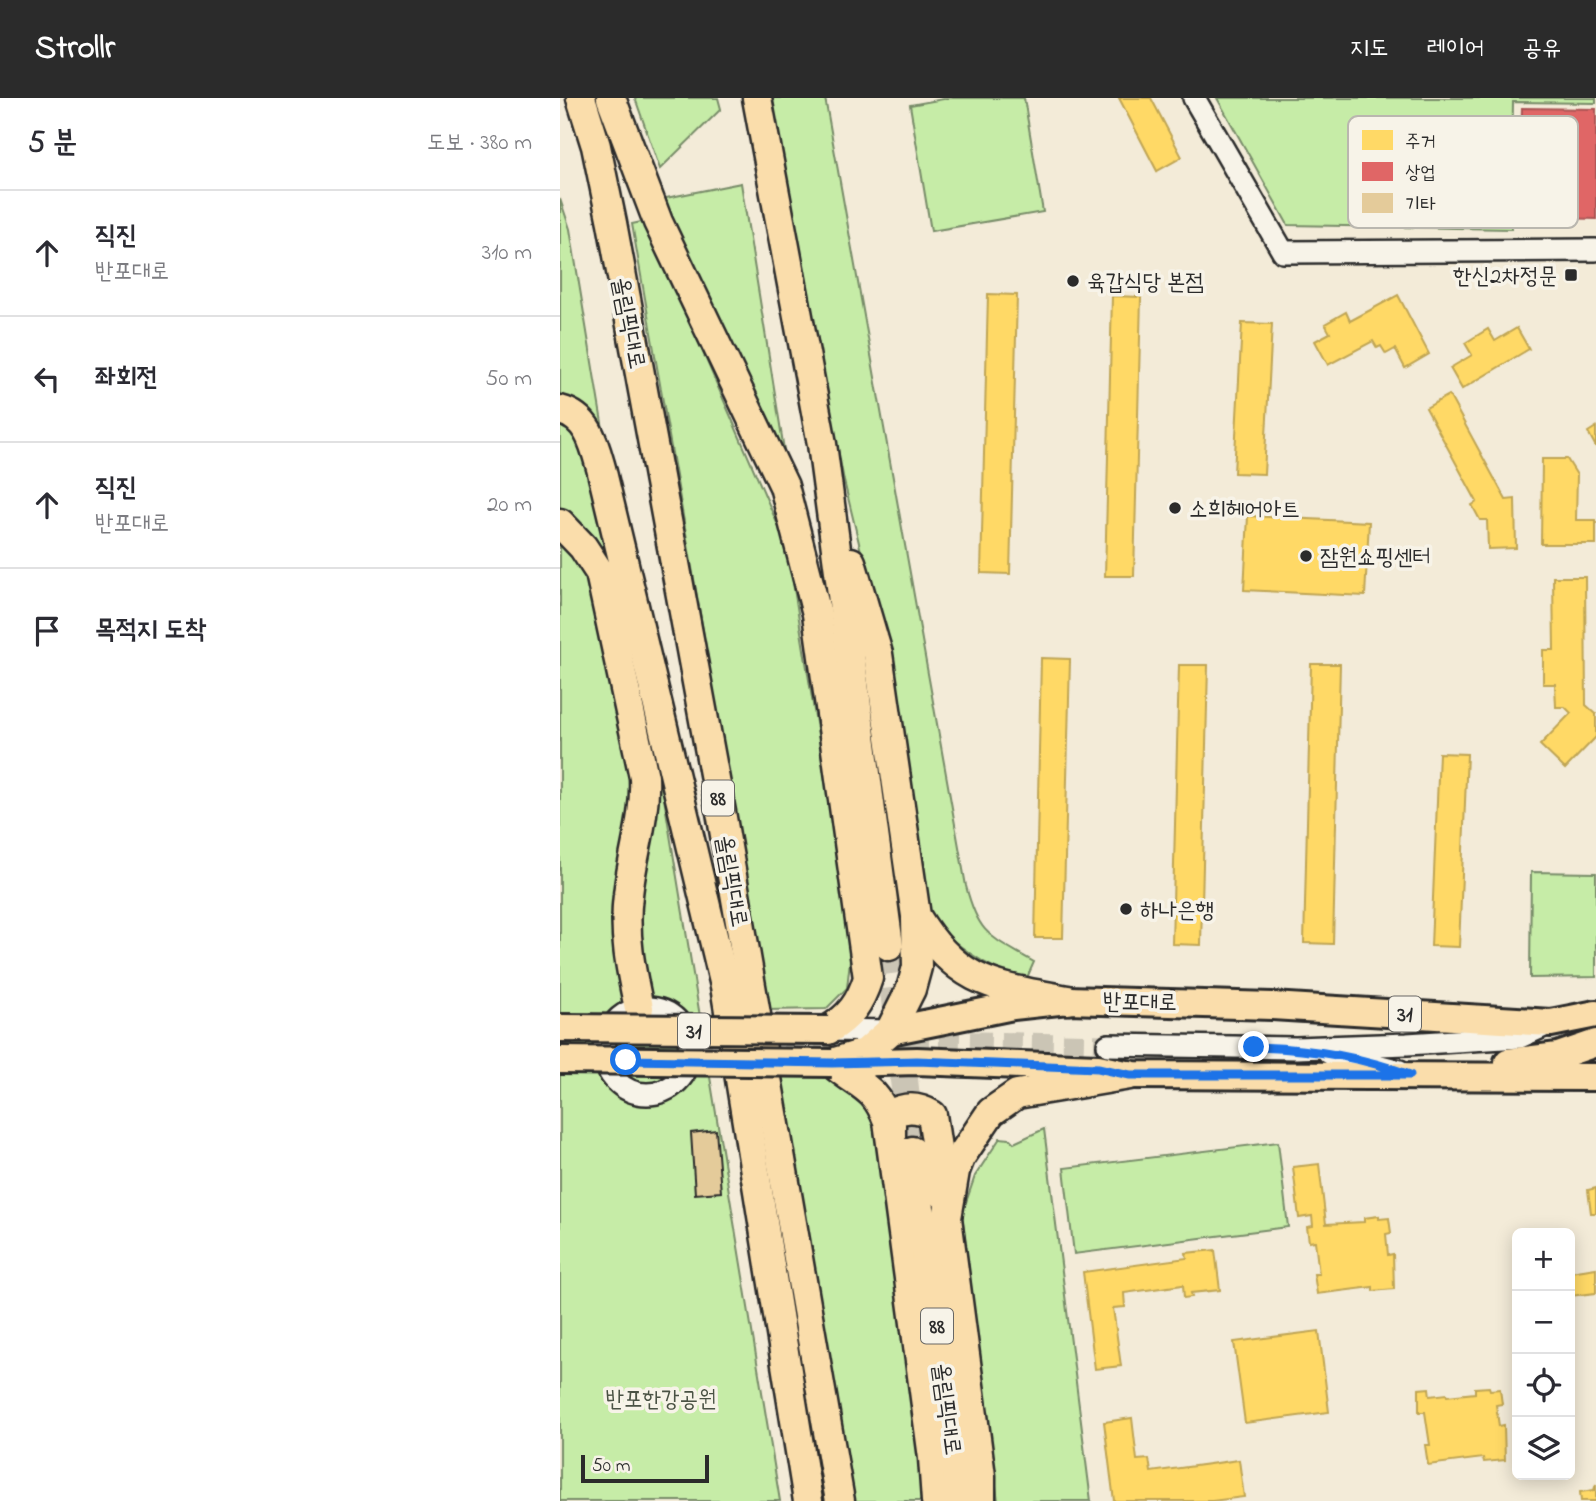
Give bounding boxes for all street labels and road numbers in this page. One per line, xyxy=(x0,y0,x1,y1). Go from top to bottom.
street label: 올림픽대로 xyxy=(603,275,653,372)
road number: 88 xyxy=(702,780,734,816)
street label: 올림픽대로 xyxy=(706,833,755,930)
street label: 반포대로 xyxy=(1103,986,1177,1021)
road number: 31 xyxy=(1389,996,1421,1032)
road number: 31 xyxy=(678,1014,710,1048)
road number: 88 xyxy=(921,1308,953,1344)
street label: 올림픽대로 xyxy=(923,1361,968,1457)

